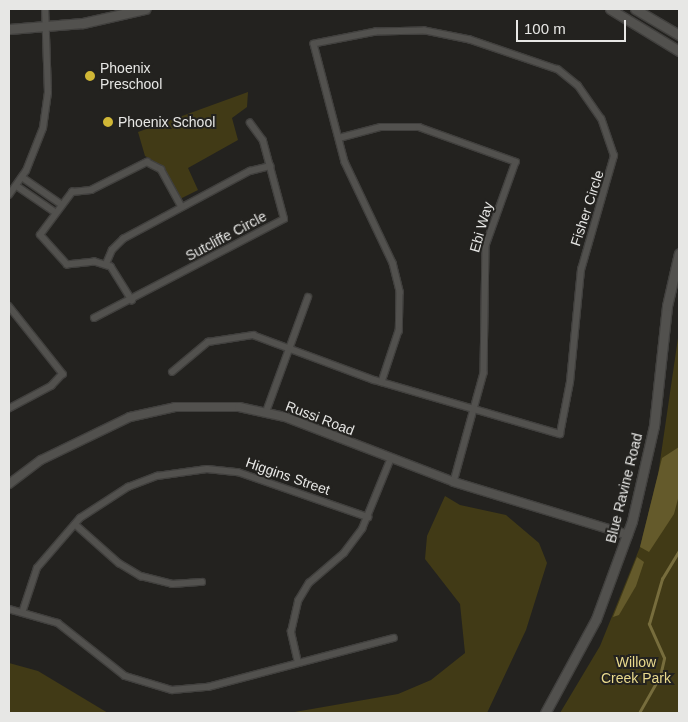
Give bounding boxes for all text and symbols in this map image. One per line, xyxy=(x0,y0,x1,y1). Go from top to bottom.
scale bar xyxy=(518,10,628,42)
text: 100 m xyxy=(524,20,566,37)
place label: Phoenix Preschool xyxy=(100,60,162,92)
marker: Phoenix Preschool xyxy=(84,70,96,82)
place label: Phoenix School xyxy=(118,114,215,130)
marker: Phoenix School xyxy=(102,116,114,128)
street label: Fisher Circle xyxy=(567,168,607,248)
street label: Ebi Way xyxy=(466,200,496,254)
street label: Sutcliffe Circle xyxy=(183,208,269,264)
street label: Russi Road xyxy=(283,397,357,439)
street label: Blue Ravine Road xyxy=(602,431,646,545)
street label: Higgins Street xyxy=(244,454,332,498)
park label: Willow Creek Park xyxy=(601,654,671,686)

